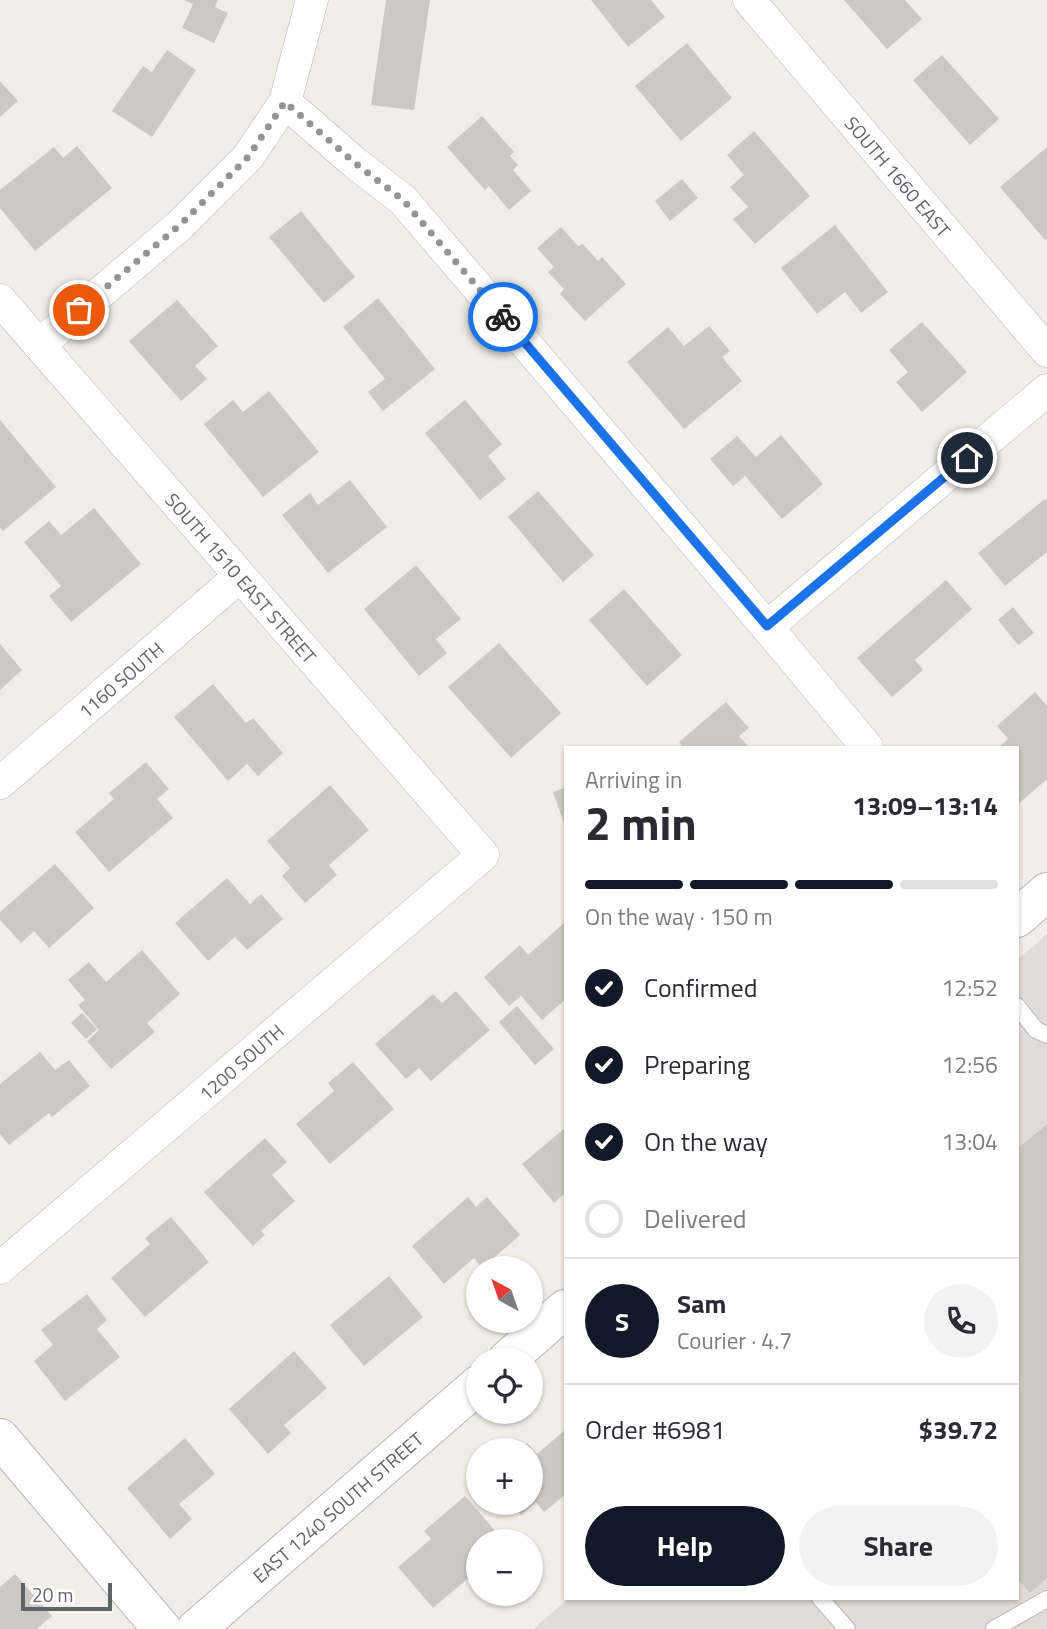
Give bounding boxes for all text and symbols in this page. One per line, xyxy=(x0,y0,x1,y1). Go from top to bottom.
street label: SOUTH 1660 EAST xyxy=(839,109,958,243)
pin xyxy=(49,280,109,340)
courier xyxy=(468,282,538,352)
icon: bag xyxy=(60,291,98,329)
icon: bike xyxy=(484,298,522,336)
pin xyxy=(937,428,997,488)
icon: home xyxy=(948,439,986,477)
street label: SOUTH 1510 EAST STREET xyxy=(159,486,324,669)
street label: 1160 SOUTH xyxy=(71,634,170,724)
text: Arriving in xyxy=(585,762,682,797)
text: 13:09–13:14 xyxy=(852,786,998,825)
text: 2 min xyxy=(585,788,697,858)
text: On the way · 150 m xyxy=(585,899,773,934)
text: Confirmed xyxy=(644,968,758,1007)
icon: check xyxy=(585,969,623,1007)
text: 12:52 xyxy=(941,970,998,1005)
street label: 1200 SOUTH xyxy=(192,1017,290,1107)
text: Preparing xyxy=(644,1045,750,1084)
icon: check xyxy=(585,1046,623,1084)
text: 12:56 xyxy=(941,1047,998,1082)
text: On the way xyxy=(644,1122,768,1161)
icon: check xyxy=(585,1123,623,1161)
text: 13:04 xyxy=(941,1124,998,1159)
text: Delivered xyxy=(644,1199,747,1238)
north arrow xyxy=(466,1256,542,1334)
map controls xyxy=(466,1256,543,1606)
text: Sam xyxy=(677,1284,726,1323)
button: phone xyxy=(924,1284,998,1358)
text: S xyxy=(615,1302,629,1341)
text: Courier · 4.7 xyxy=(677,1323,792,1358)
button: locate xyxy=(466,1347,543,1424)
text: Order #6981 xyxy=(585,1410,725,1449)
text: $39.72 xyxy=(919,1410,998,1449)
street label: EAST 1240 SOUTH STREET xyxy=(245,1424,429,1589)
button: + xyxy=(466,1438,543,1515)
button: Help xyxy=(585,1506,785,1586)
button: Share xyxy=(799,1506,998,1586)
button: − xyxy=(466,1529,543,1606)
scale bar xyxy=(21,1580,112,1612)
text: 20 m xyxy=(32,1580,73,1609)

